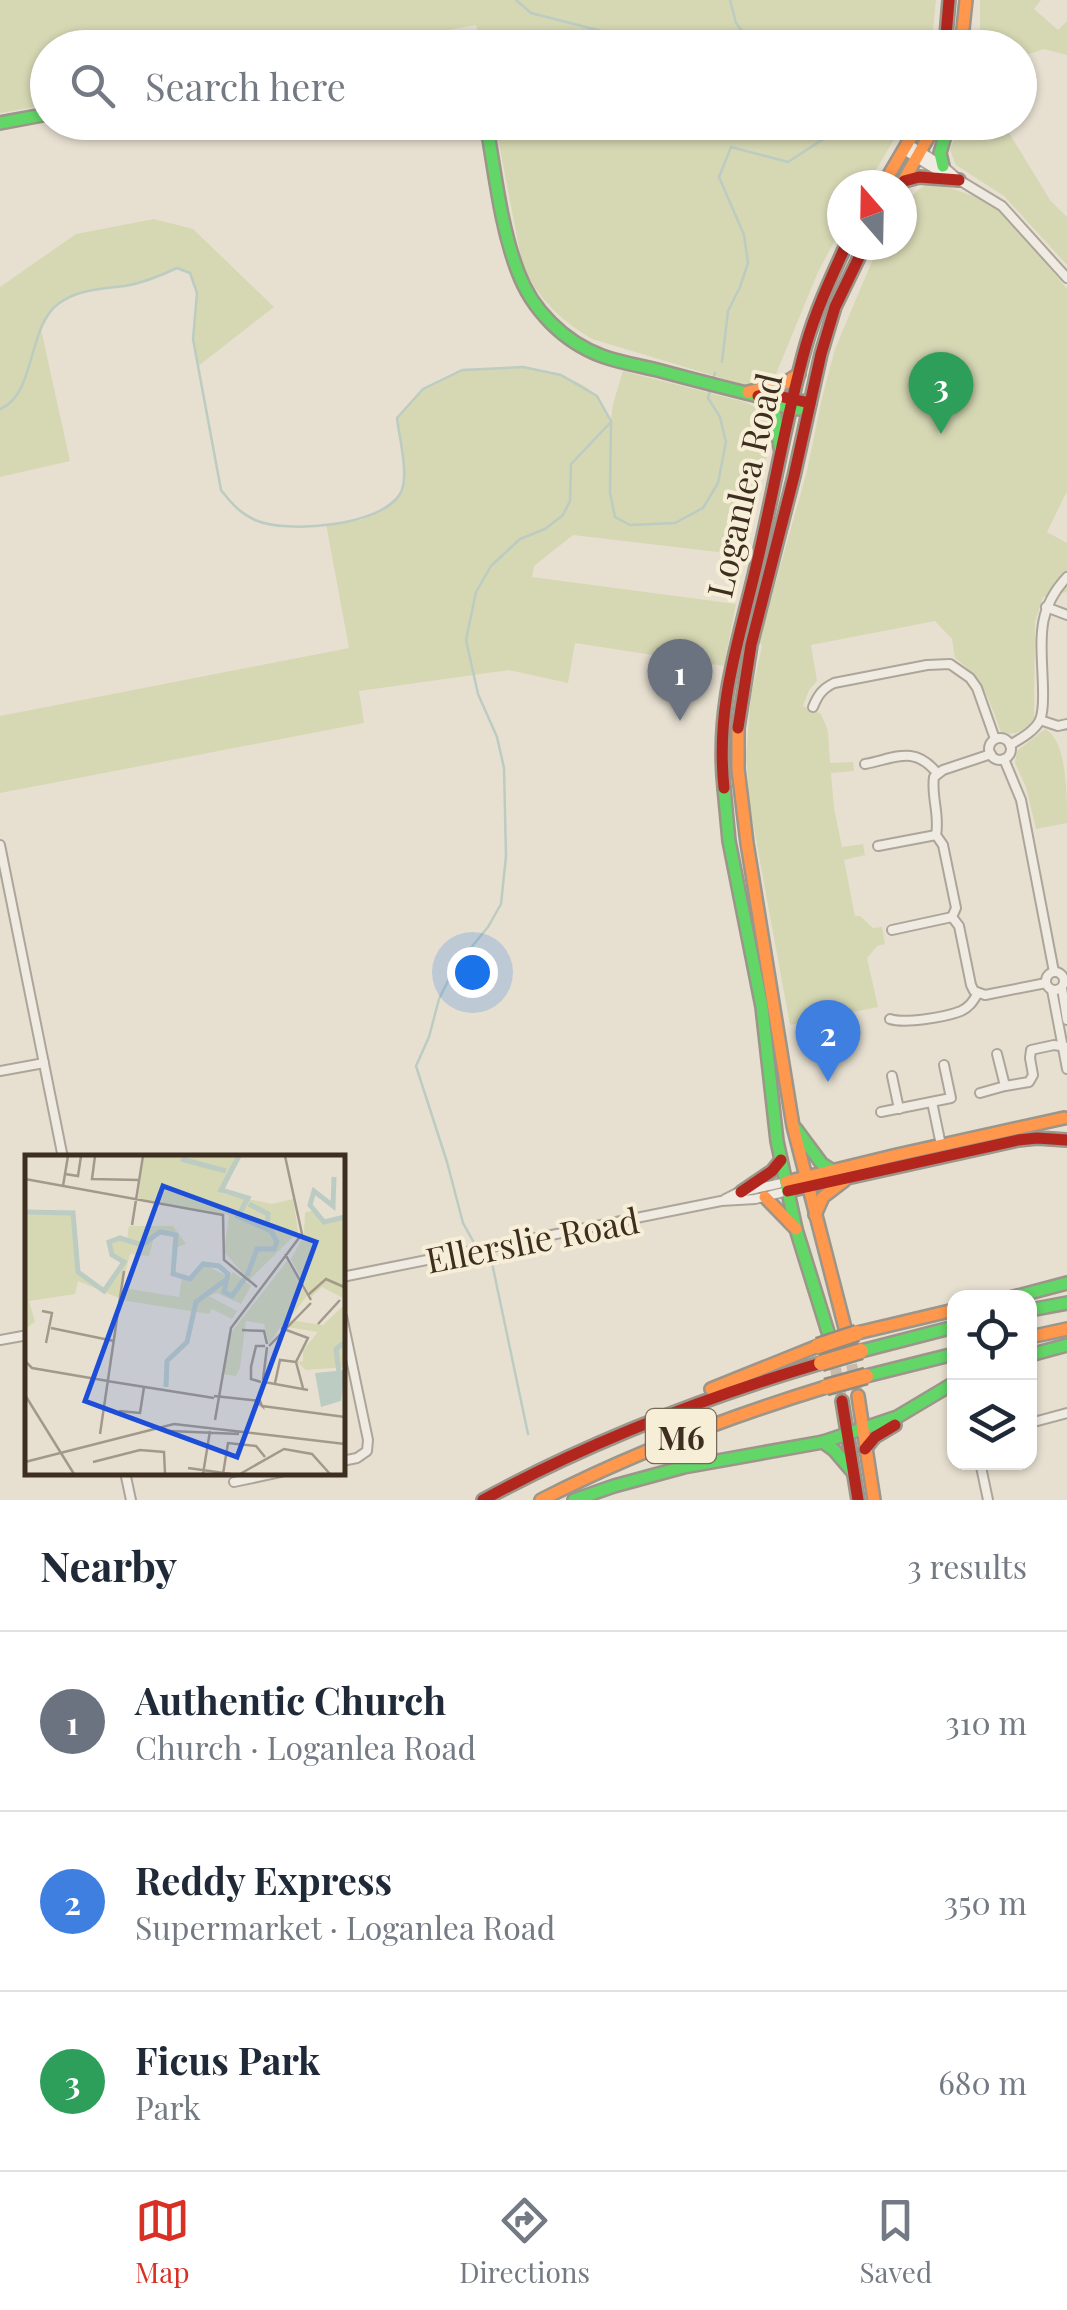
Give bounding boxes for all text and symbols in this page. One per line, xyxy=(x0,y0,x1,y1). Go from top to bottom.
search box xyxy=(30,30,1037,140)
icon: search xyxy=(65,58,120,113)
text: Search here xyxy=(145,60,346,111)
north arrow xyxy=(827,170,917,260)
pin: 3 xyxy=(908,352,974,434)
street label: Loganlea Road xyxy=(694,368,792,602)
pin: 1 xyxy=(648,638,712,721)
your location xyxy=(447,947,498,998)
pin: 2 xyxy=(796,1000,860,1082)
inset map xyxy=(25,1155,345,1475)
street label: Ellerslie Road xyxy=(421,1195,643,1283)
map controls xyxy=(947,1290,1037,1470)
button: locate xyxy=(947,1290,1037,1380)
button: layers xyxy=(947,1380,1037,1470)
road number: M6 xyxy=(646,1409,716,1463)
text: Nearby xyxy=(40,1537,177,1593)
text: 3 results xyxy=(907,1544,1027,1587)
text: Authentic Church xyxy=(135,1674,446,1725)
text: 1 xyxy=(66,1700,79,1743)
text: 310 m xyxy=(945,1700,1027,1743)
text: Church · Loganlea Road xyxy=(135,1725,476,1768)
text: Reddy Express xyxy=(135,1854,392,1905)
text: 2 xyxy=(64,1880,81,1923)
text: 350 m xyxy=(944,1880,1027,1923)
text: Supermarket · Loganlea Road xyxy=(135,1905,555,1948)
text: Ficus Park xyxy=(135,2034,320,2085)
text: 3 xyxy=(65,2060,80,2103)
text: 680 m xyxy=(938,2060,1027,2103)
text: Park xyxy=(135,2085,201,2128)
tab: Map xyxy=(135,2193,190,2290)
tab: Directions xyxy=(459,2193,590,2290)
tab: Saved xyxy=(859,2193,932,2290)

